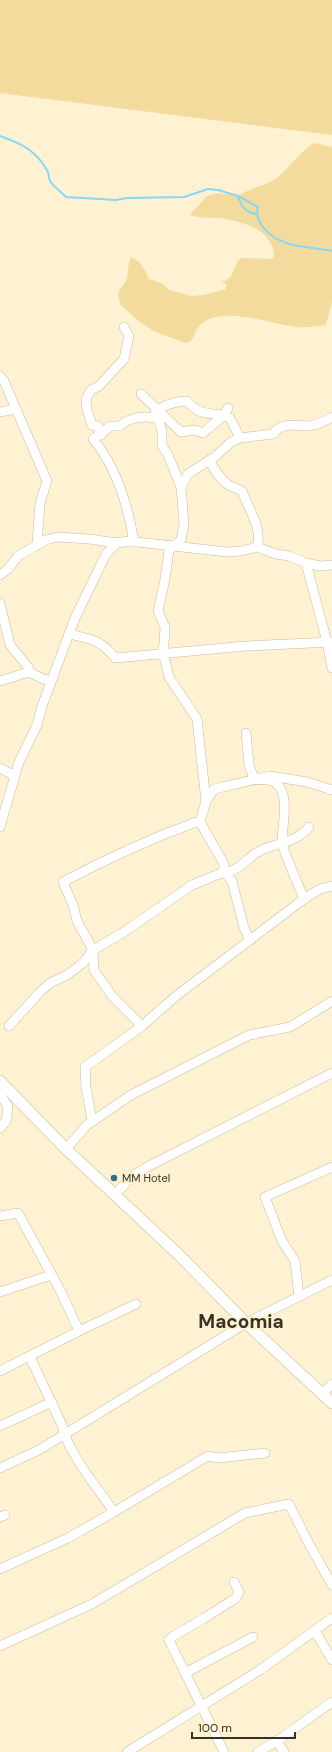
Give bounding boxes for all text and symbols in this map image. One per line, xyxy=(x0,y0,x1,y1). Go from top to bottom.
place label: MM Hotel xyxy=(122,1171,170,1185)
marker: MM Hotel xyxy=(109,1173,119,1183)
district label: Macomia xyxy=(198,1309,284,1334)
scale bar xyxy=(192,1714,295,1740)
text: 100 m xyxy=(198,1720,232,1736)

